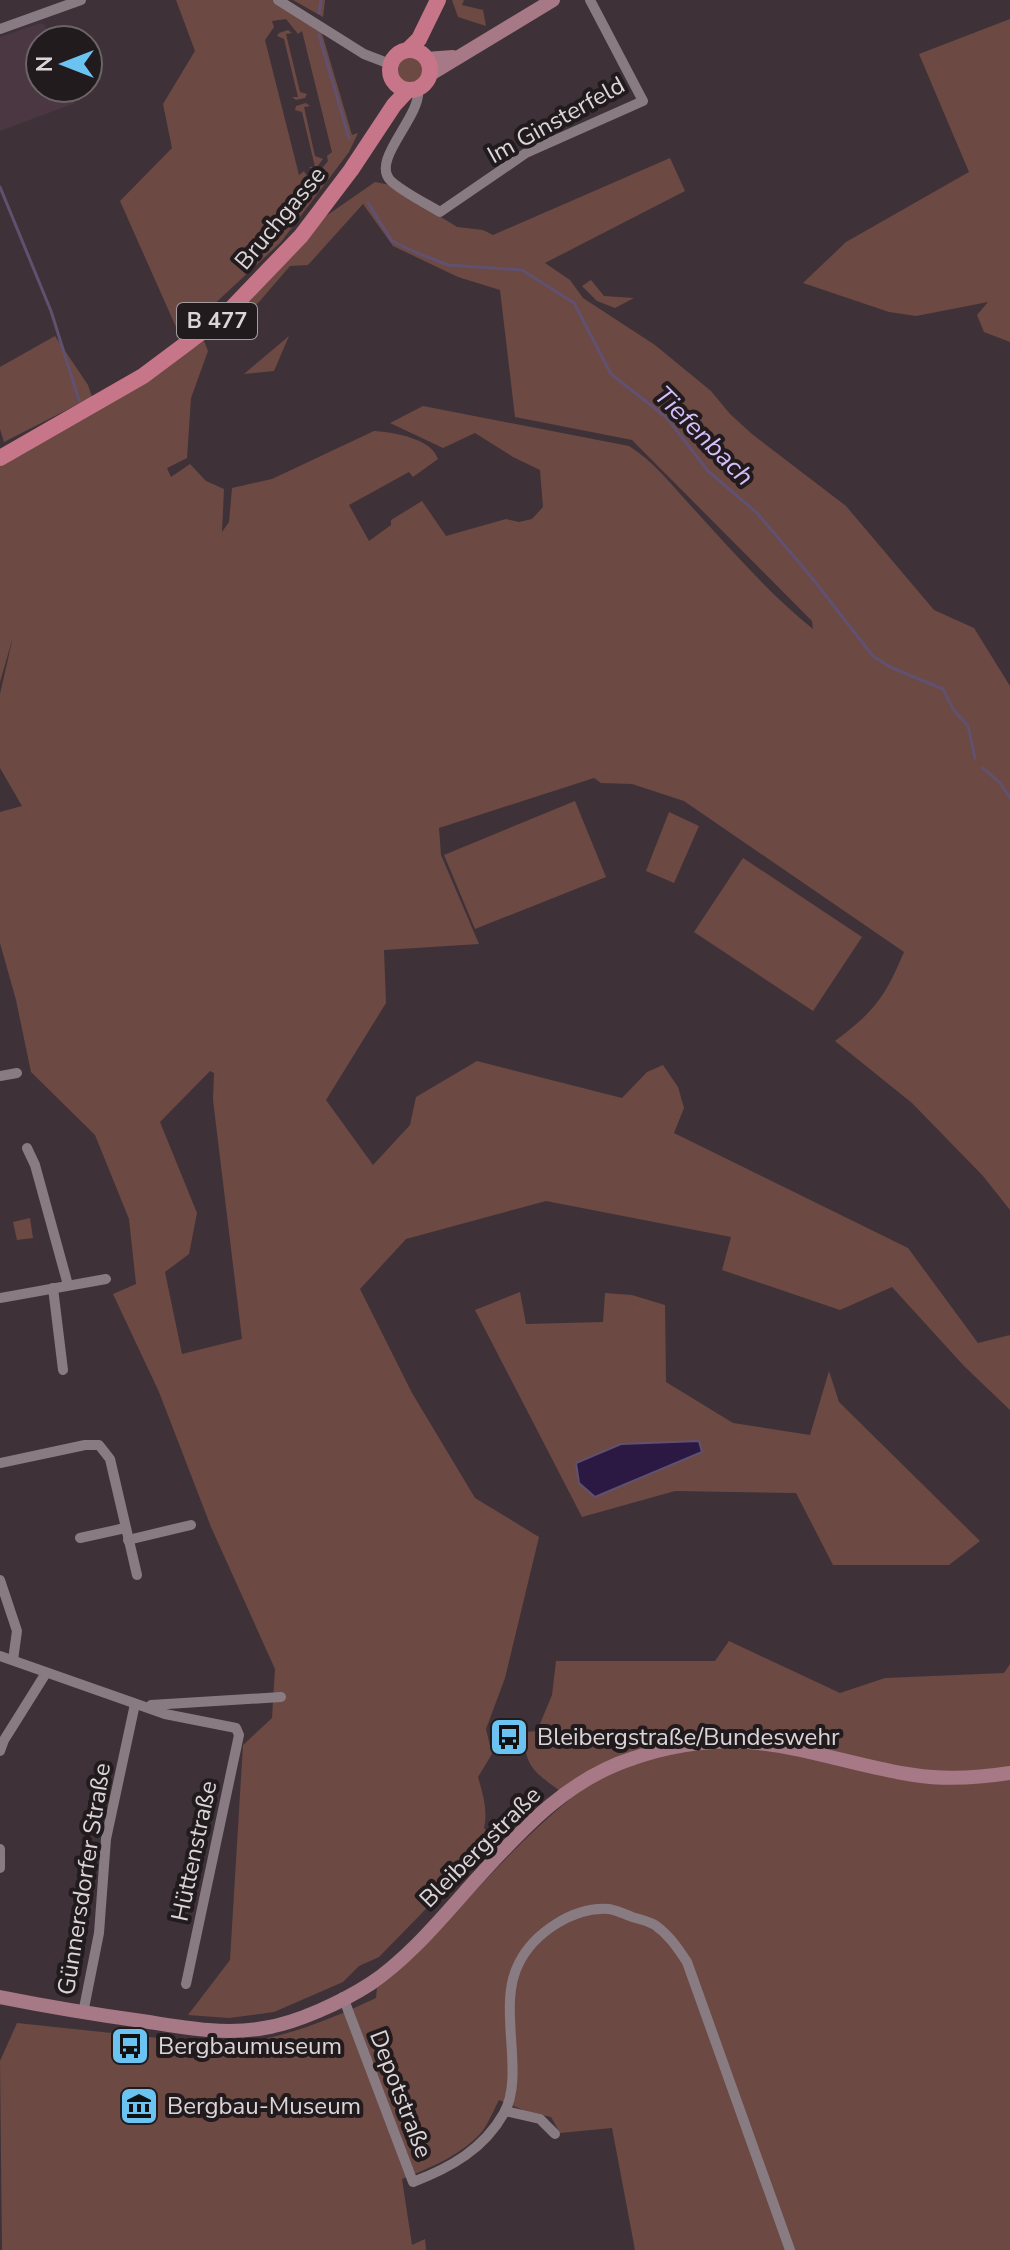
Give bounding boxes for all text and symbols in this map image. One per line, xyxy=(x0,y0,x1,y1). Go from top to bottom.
north arrow xyxy=(24,24,104,104)
text: N xyxy=(30,56,60,72)
street label: Im Ginsterfeld xyxy=(482,69,630,171)
street label: Bruchgasse xyxy=(227,160,333,276)
road number: B 477 xyxy=(177,303,257,339)
water label: Tiefenbach xyxy=(646,378,762,494)
bus stop icon: Bleibergstraße/Bundeswehr xyxy=(488,1716,530,1758)
place label: Bleibergstraße/Bundeswehr xyxy=(537,1721,840,1753)
street label: Günnersdorfer Straße xyxy=(50,1761,118,1997)
street label: Hüttenstraße xyxy=(163,1778,225,1924)
street label: Bleibergstraße xyxy=(412,1779,548,1915)
bus stop icon: Bergbaumuseum xyxy=(109,2025,151,2067)
street label: Depotstraße xyxy=(362,2025,440,2163)
place label: Bergbaumuseum xyxy=(158,2030,342,2062)
museum icon: Bergbau-Museum xyxy=(118,2085,160,2127)
place label: Bergbau-Museum xyxy=(167,2090,361,2122)

